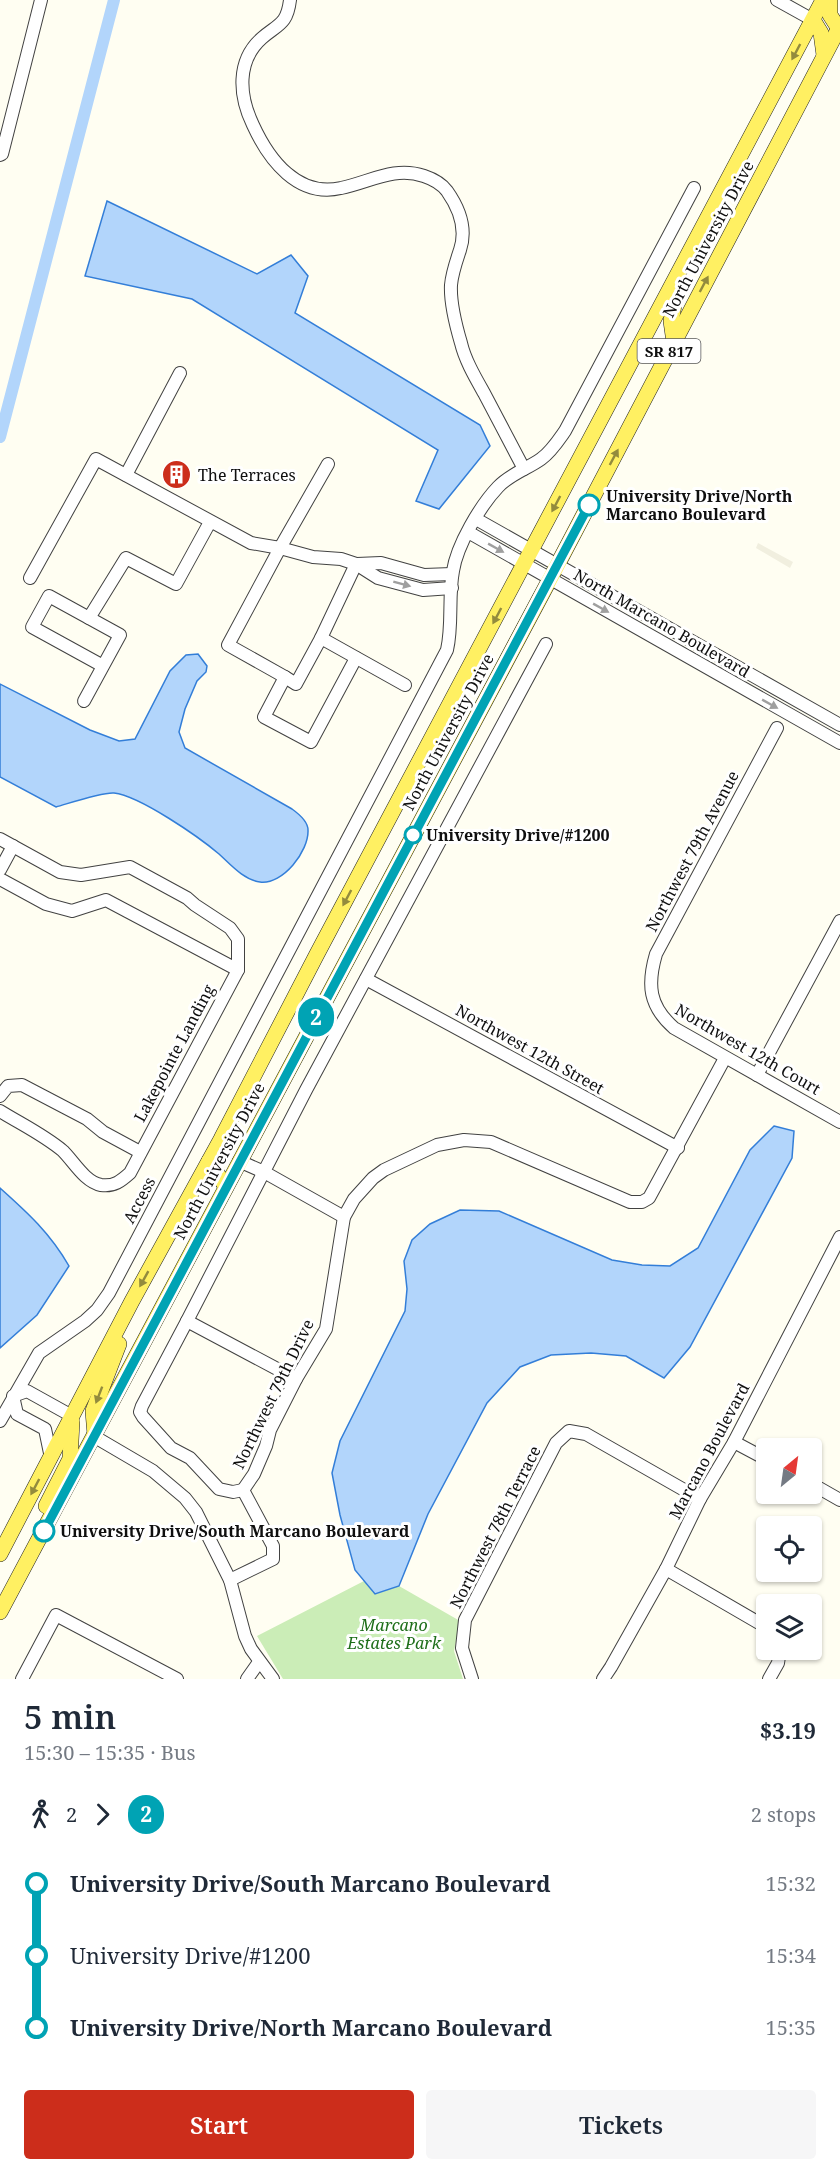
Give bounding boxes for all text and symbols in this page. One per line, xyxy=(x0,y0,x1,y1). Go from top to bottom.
one-way arrow xyxy=(791,44,801,61)
street label: North University Drive xyxy=(657,157,759,321)
one-way arrow xyxy=(699,276,709,293)
road number: SR 817 xyxy=(638,339,700,363)
one-way arrow xyxy=(609,448,619,465)
building icon: The Terraces xyxy=(161,459,193,491)
place label: The Terraces xyxy=(198,464,296,486)
place label: University Drive/North Marcano Boulevard xyxy=(606,485,793,525)
marker: University Drive/North Marcano Boulevard xyxy=(578,494,600,516)
one-way arrow xyxy=(551,496,561,513)
one-way arrow xyxy=(488,543,505,553)
street label: North Marcano Boulevard xyxy=(570,563,754,683)
one-way arrow xyxy=(393,580,411,590)
one-way arrow xyxy=(593,602,609,613)
one-way arrow xyxy=(492,608,502,625)
street label: North University Drive xyxy=(397,650,499,814)
one-way arrow xyxy=(762,699,779,709)
street label: Northwest 79th Avenue xyxy=(640,767,744,935)
place label: University Drive/#1200 xyxy=(426,824,610,846)
marker: University Drive/#1200 xyxy=(404,826,422,844)
one-way arrow xyxy=(342,889,352,906)
street label: Lakepointe Landing xyxy=(128,980,220,1126)
line badge: 2 xyxy=(296,998,336,1036)
street label: Northwest 12th Court xyxy=(671,998,825,1100)
street label: Northwest 12th Street xyxy=(452,999,609,1099)
text: 2 xyxy=(310,1003,322,1031)
street label: North University Drive xyxy=(168,1079,270,1243)
street label: Access xyxy=(118,1173,160,1227)
one-way arrow xyxy=(139,1271,149,1288)
street label: Northwest 79th Drive xyxy=(227,1315,319,1473)
street label: Marcano Boulevard xyxy=(664,1379,754,1523)
one-way arrow xyxy=(94,1387,104,1405)
north arrow xyxy=(756,1438,822,1504)
map controls xyxy=(756,1438,822,1660)
street label: Northwest 78th Terrace xyxy=(444,1442,546,1612)
one-way arrow xyxy=(30,1478,40,1495)
button: locate xyxy=(756,1516,822,1582)
marker: University Drive/South Marcano Boulevard xyxy=(33,1520,55,1542)
place label: University Drive/South Marcano Boulevard xyxy=(60,1520,410,1542)
button: layers xyxy=(756,1594,822,1660)
park label: Marcano Estates Park xyxy=(346,1614,442,1654)
text: 5 min xyxy=(24,1694,116,1739)
text: $3.19 xyxy=(760,1715,816,1745)
text: 15:30 – 15:35 · Bus xyxy=(24,1739,195,1766)
icon: walk xyxy=(24,1798,57,1831)
icon: forward xyxy=(86,1798,119,1831)
text: 2 xyxy=(140,1800,152,1828)
text: 2 xyxy=(66,1801,77,1828)
text: 2 stops xyxy=(751,1801,816,1828)
text: University Drive/South Marcano Boulevard xyxy=(70,1868,551,1898)
text: 15:32 xyxy=(766,1870,816,1897)
text: University Drive/#1200 xyxy=(70,1940,310,1970)
text: 15:34 xyxy=(766,1942,816,1969)
text: University Drive/North Marcano Boulevard xyxy=(70,2012,552,2042)
text: 15:35 xyxy=(766,2014,816,2041)
button: Start xyxy=(24,2090,414,2159)
button: Tickets xyxy=(426,2090,816,2159)

